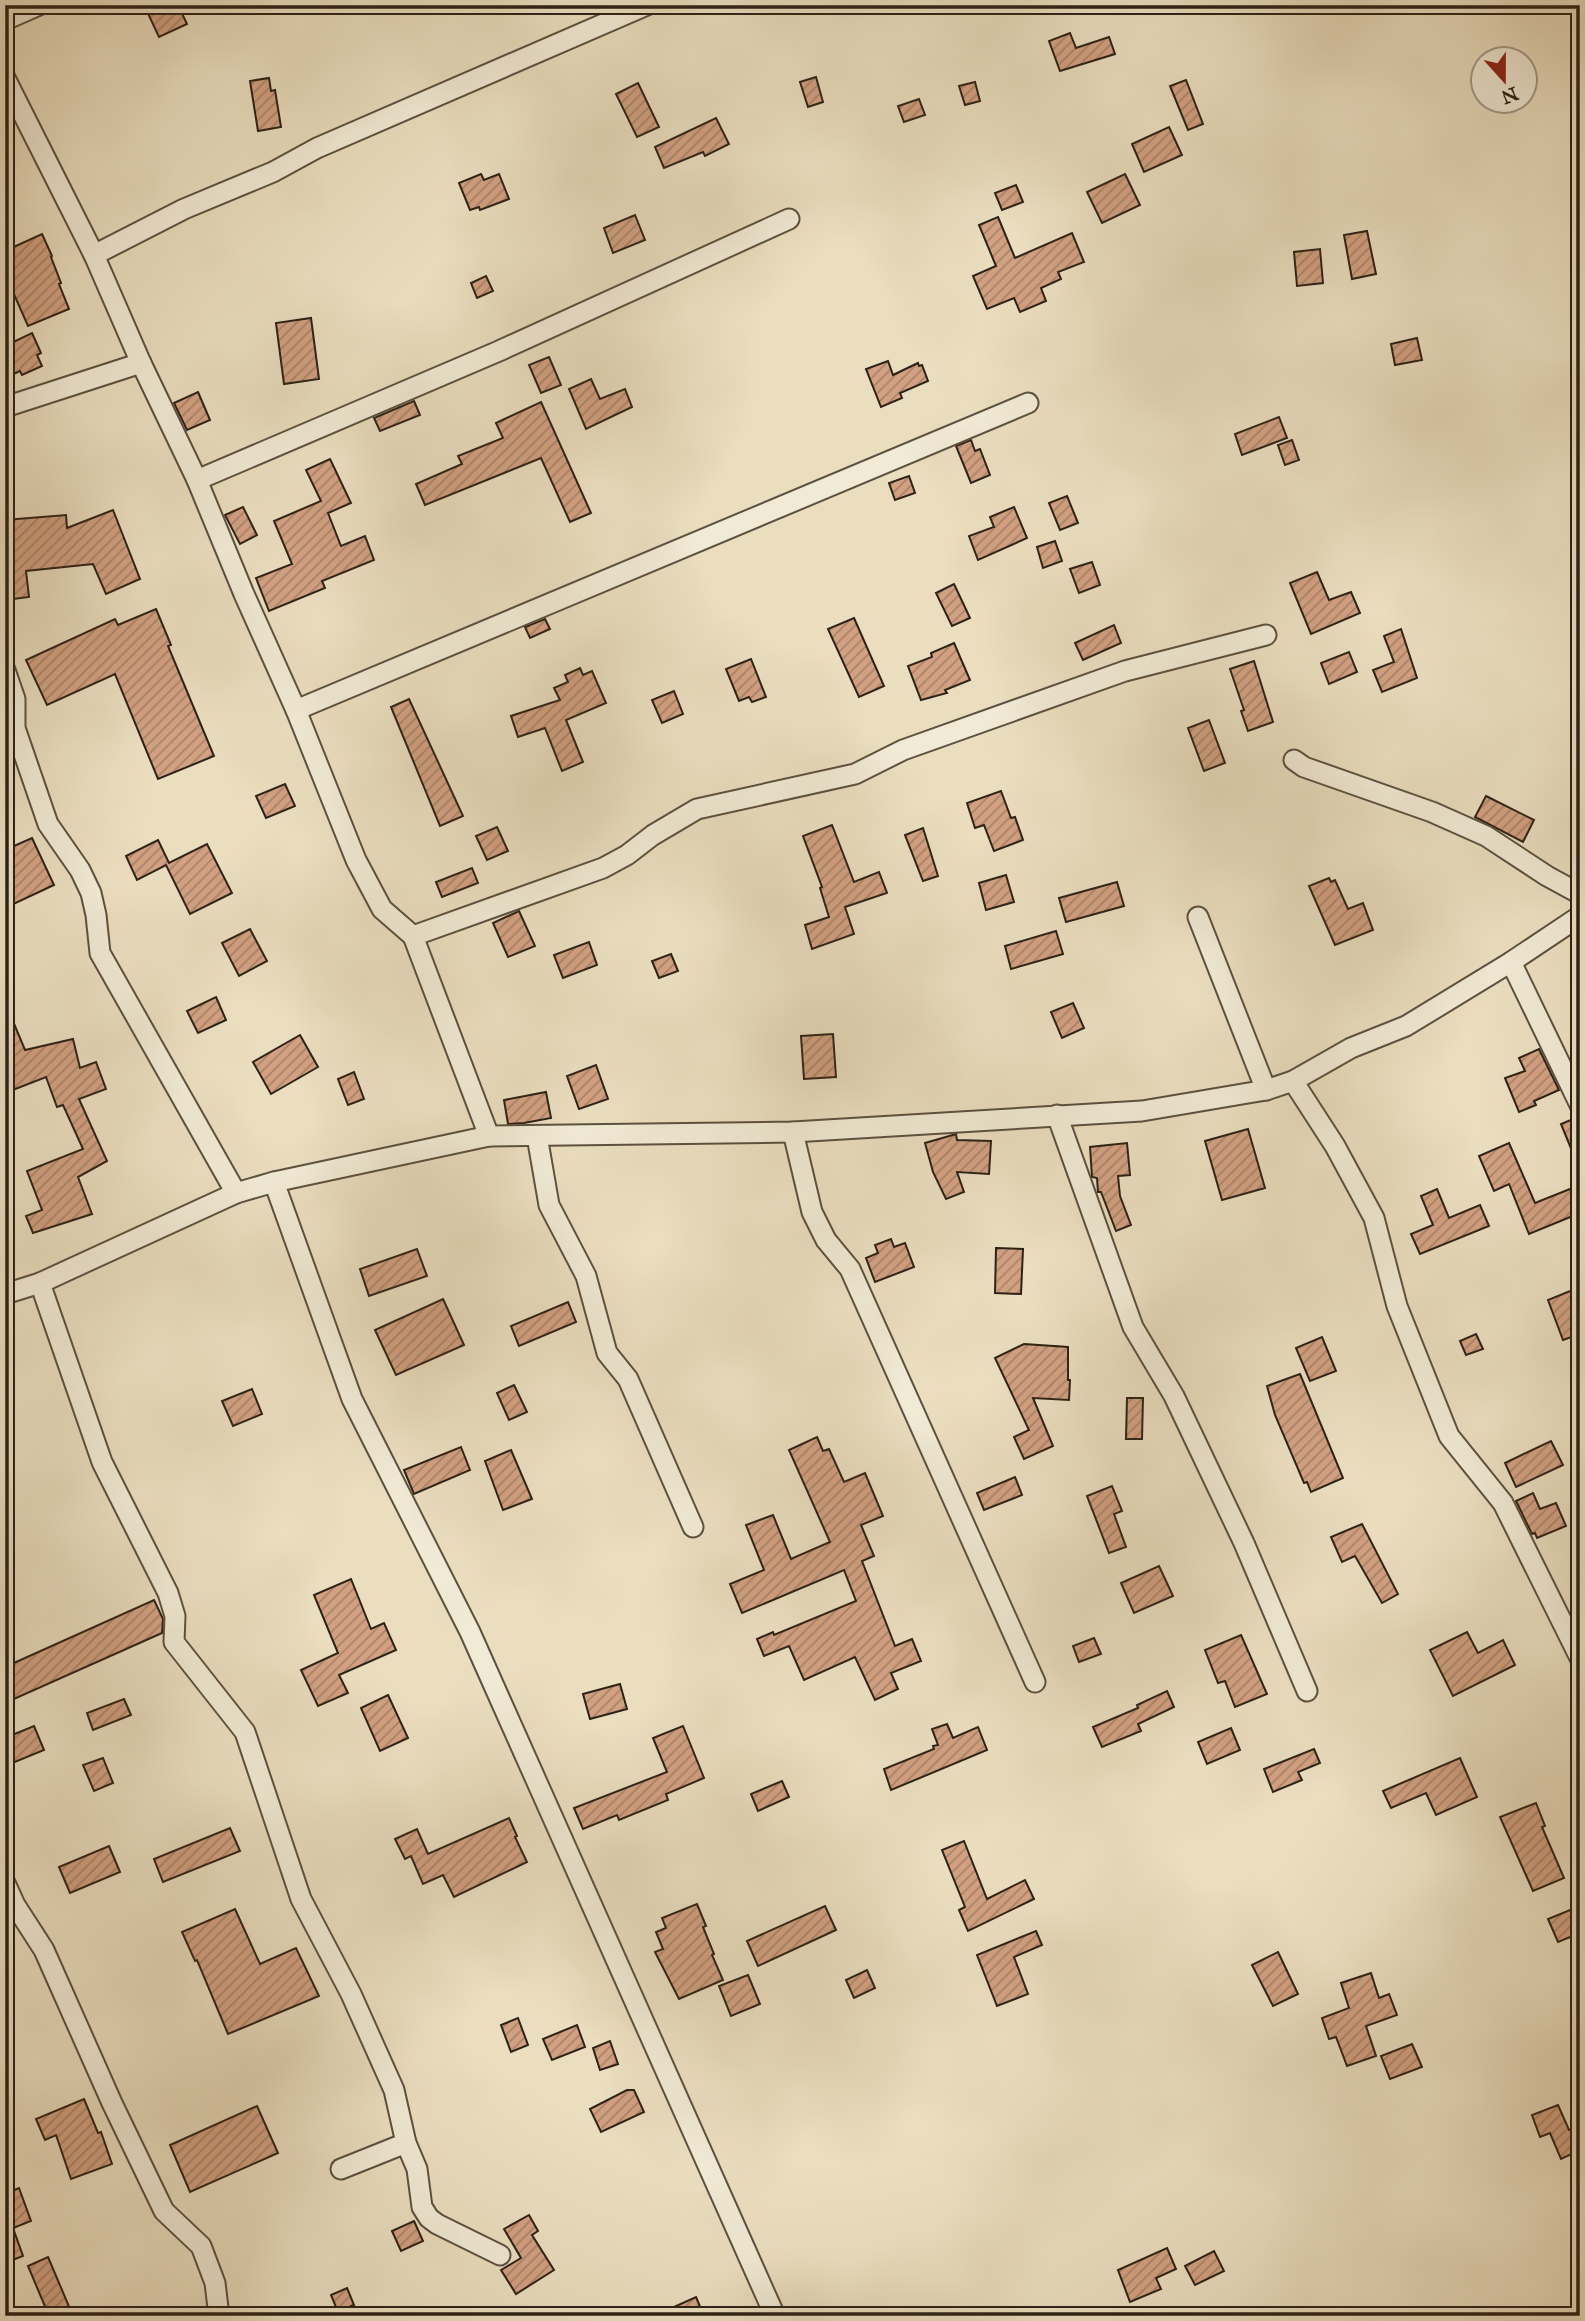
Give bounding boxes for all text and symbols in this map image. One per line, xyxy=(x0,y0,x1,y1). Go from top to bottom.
north arrow xyxy=(1470,46,1540,116)
text: N xyxy=(1498,82,1522,109)

